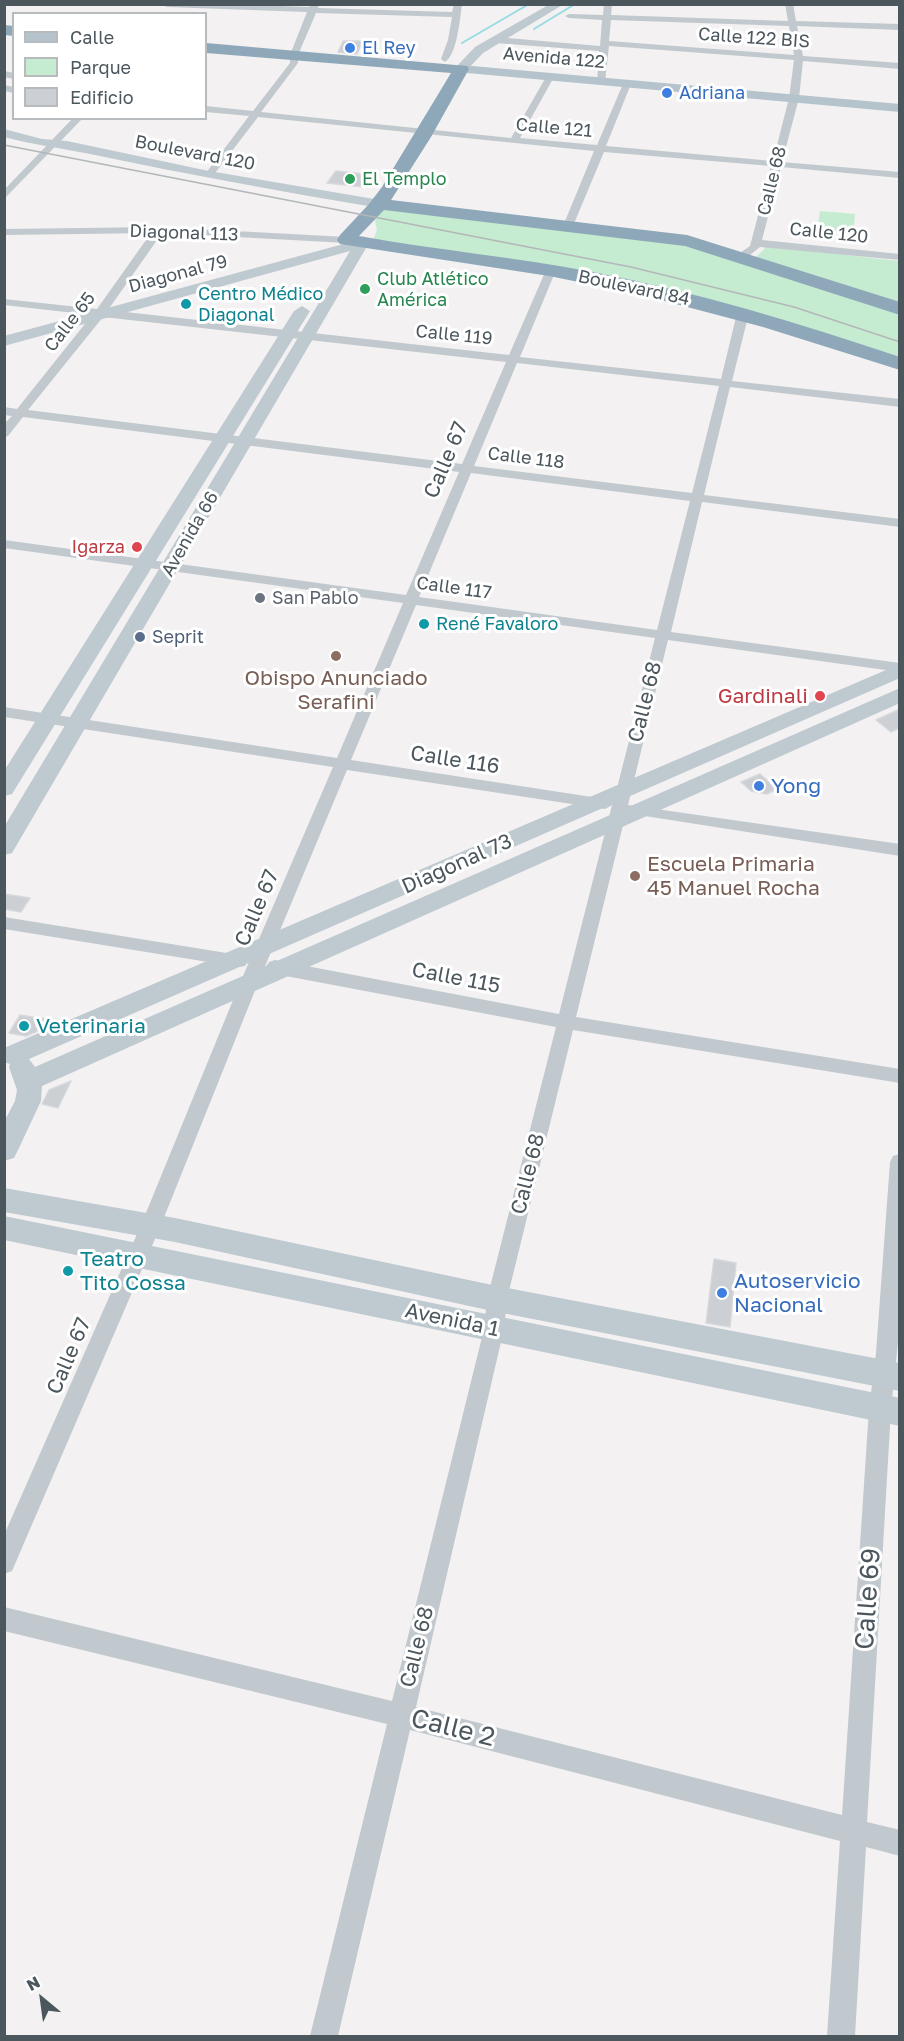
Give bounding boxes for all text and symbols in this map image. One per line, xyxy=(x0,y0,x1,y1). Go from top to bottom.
legend xyxy=(12,12,207,120)
street label: Calle 122 BIS xyxy=(697,23,811,53)
text: Calle xyxy=(70,26,114,48)
place label: El Rey xyxy=(362,37,415,59)
marker: El Rey xyxy=(343,41,357,55)
street label: Avenida 122 xyxy=(502,43,606,73)
text: Parque xyxy=(70,56,131,78)
place label: Adriana xyxy=(679,82,745,104)
text: Edificio xyxy=(70,86,134,108)
marker: Adriana xyxy=(660,86,674,100)
street label: Calle 121 xyxy=(515,114,593,142)
street label: Boulevard 120 xyxy=(133,131,257,175)
street label: Calle 68 xyxy=(753,144,791,218)
place label: El Templo xyxy=(362,168,447,190)
marker: El Templo xyxy=(343,172,357,186)
street label: Calle 120 xyxy=(789,218,869,248)
street label: Diagonal 113 xyxy=(129,220,239,246)
street label: Diagonal 79 xyxy=(126,250,230,298)
street label: Boulevard 84 xyxy=(576,266,692,310)
place label: Club Atlético América xyxy=(377,268,489,310)
marker: Club Atlético América xyxy=(358,282,372,296)
place label: Centro Médico Diagonal xyxy=(198,283,323,326)
street label: Calle 65 xyxy=(40,288,100,356)
marker: Centro Médico Diagonal xyxy=(179,297,193,311)
street label: Calle 119 xyxy=(415,320,493,350)
street label: Calle 67 xyxy=(419,418,473,502)
street label: Calle 118 xyxy=(486,443,566,473)
street label: Avenida 66 xyxy=(157,488,223,580)
place label: Igarza xyxy=(72,536,125,558)
marker: Igarza xyxy=(130,540,144,554)
street label: Calle 117 xyxy=(415,572,493,604)
place label: San Pablo xyxy=(272,587,358,609)
marker: San Pablo xyxy=(253,591,267,605)
place label: René Favaloro xyxy=(436,613,558,635)
marker: René Favaloro xyxy=(417,617,431,631)
place label: Seprit xyxy=(152,626,204,648)
marker: Seprit xyxy=(133,630,147,644)
marker: Obispo Anunciado Serafini xyxy=(329,649,343,663)
street label: Calle 68 xyxy=(623,659,667,745)
place label: Obispo Anunciado Serafini xyxy=(244,665,428,715)
place label: Gardinali xyxy=(718,683,808,709)
marker: Gardinali xyxy=(813,689,827,703)
street label: Calle 116 xyxy=(409,741,501,779)
place label: Yong xyxy=(771,773,821,799)
marker: Yong xyxy=(752,779,766,793)
street label: Diagonal 73 xyxy=(398,829,516,899)
place label: Escuela Primaria 45 Manuel Rocha xyxy=(647,851,820,901)
street label: Calle 67 xyxy=(230,866,284,950)
marker: Escuela Primaria 45 Manuel Rocha xyxy=(628,869,642,883)
street label: Calle 115 xyxy=(410,957,502,999)
place label: Veterinaria xyxy=(36,1013,146,1039)
marker: Veterinaria xyxy=(17,1019,31,1033)
street label: Calle 68 xyxy=(506,1131,550,1217)
place label: Teatro Tito Cossa xyxy=(80,1246,186,1296)
marker: Teatro Tito Cossa xyxy=(61,1264,75,1278)
place label: Autoservicio Nacional xyxy=(734,1268,861,1318)
marker: Autoservicio Nacional xyxy=(715,1286,729,1300)
street label: Avenida 1 xyxy=(403,1298,501,1342)
street label: Calle 67 xyxy=(42,1314,96,1398)
street label: Calle 69 xyxy=(849,1547,887,1651)
street label: Calle 68 xyxy=(395,1604,439,1690)
street label: Calle 2 xyxy=(408,1703,498,1753)
north arrow xyxy=(12,1969,72,2029)
text: N xyxy=(23,1972,43,1995)

